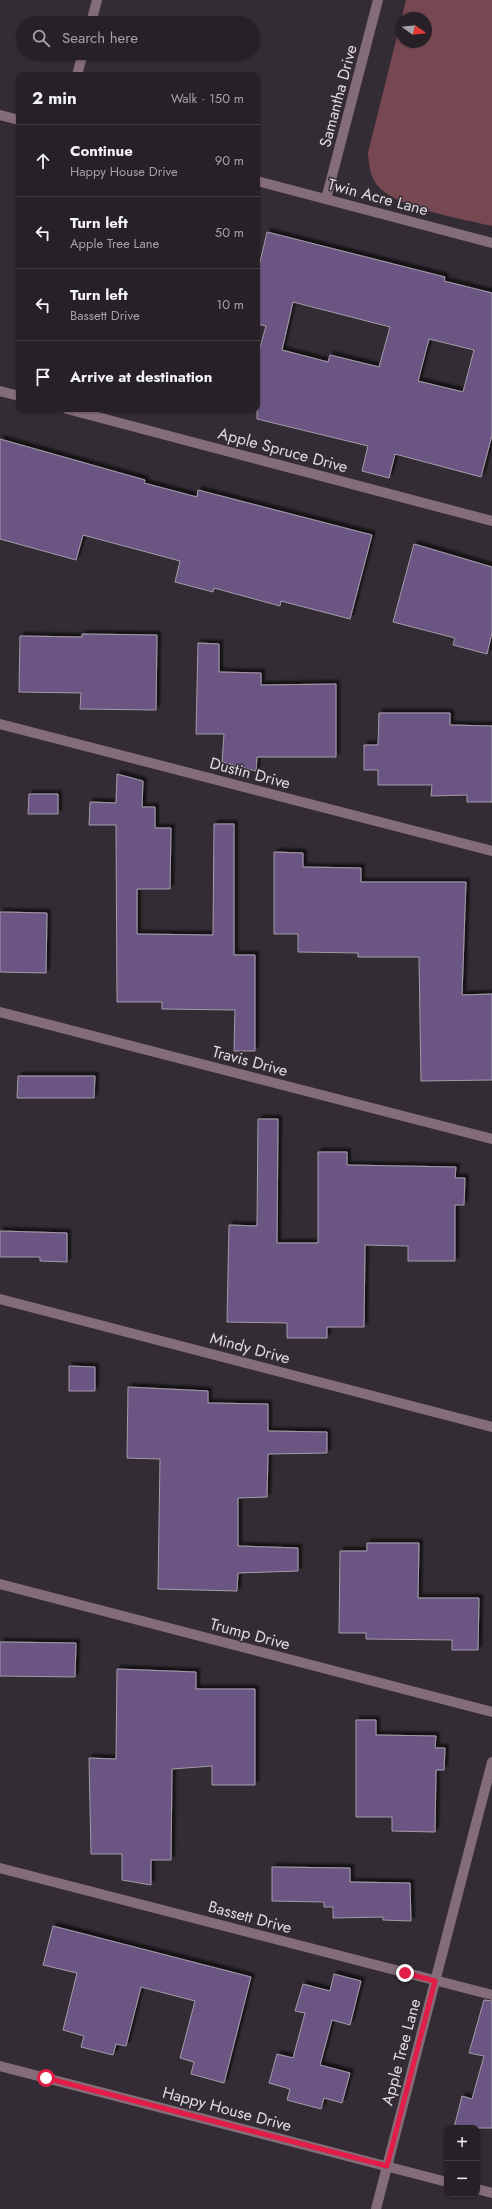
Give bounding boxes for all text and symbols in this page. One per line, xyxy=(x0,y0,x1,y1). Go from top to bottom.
north arrow xyxy=(396,12,432,48)
search box xyxy=(16,16,260,60)
icon: search xyxy=(30,27,52,49)
text: Search here xyxy=(62,27,138,49)
street label: Samantha Drive xyxy=(313,42,363,150)
text: 2 min xyxy=(32,86,77,110)
text: Walk · 150 m xyxy=(171,89,244,108)
text: Continue xyxy=(70,140,133,162)
icon: ahead xyxy=(32,150,54,172)
text: 90 m xyxy=(215,151,244,170)
text: Happy House Drive xyxy=(70,162,178,181)
street label: Twin Acre Lane xyxy=(325,173,431,221)
text: Turn left xyxy=(70,212,128,234)
icon: left xyxy=(32,222,54,244)
text: 50 m xyxy=(215,223,244,242)
text: Apple Tree Lane xyxy=(70,234,159,253)
text: Turn left xyxy=(70,284,128,306)
icon: left xyxy=(32,294,54,316)
text: 10 m xyxy=(216,295,244,314)
text: Bassett Drive xyxy=(70,306,140,325)
icon: arrive xyxy=(32,366,54,388)
text: Arrive at destination xyxy=(70,366,212,388)
street label: Apple Spruce Drive xyxy=(216,422,350,478)
street label: Dustin Drive xyxy=(207,751,293,795)
street label: Travis Drive xyxy=(210,1040,290,1082)
street label: Mindy Drive xyxy=(207,1326,293,1370)
street label: Trump Drive xyxy=(207,1612,293,1656)
street label: Bassett Drive xyxy=(206,1895,294,1939)
route end xyxy=(396,1964,414,1982)
street label: Apple Tree Lane xyxy=(376,1996,426,2108)
route start xyxy=(37,2069,55,2087)
street label: Happy House Drive xyxy=(160,2081,294,2137)
map controls xyxy=(444,2125,480,2197)
button: + xyxy=(444,2125,480,2161)
button: − xyxy=(444,2161,480,2197)

